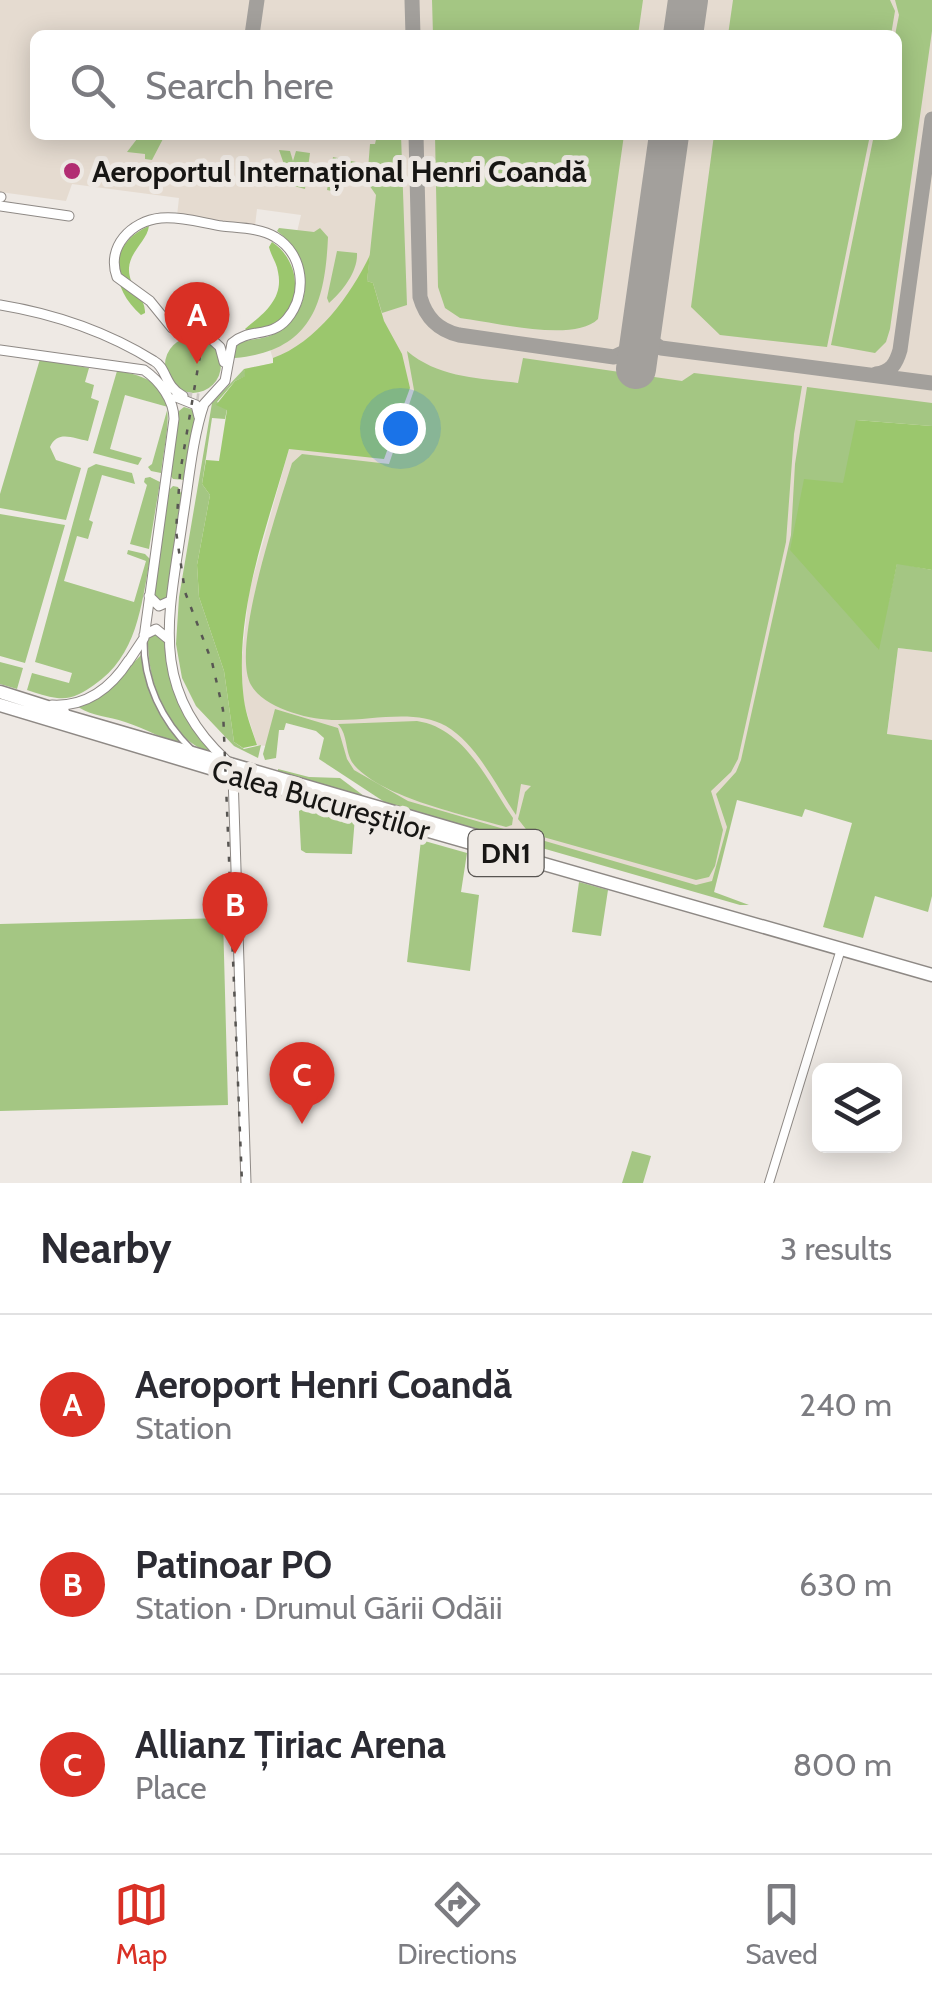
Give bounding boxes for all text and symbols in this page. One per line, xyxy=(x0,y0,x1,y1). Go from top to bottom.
search box xyxy=(30,30,902,140)
icon: search xyxy=(65,58,120,113)
text: Search here xyxy=(145,62,334,109)
place label: Aeroportul Internațional Henri Coandă xyxy=(92,153,587,191)
marker: Aeroportul Internațional Henri Coandă xyxy=(61,160,83,182)
pin: A xyxy=(164,282,230,364)
your location xyxy=(375,403,426,454)
street label: Calea Bucureștilor xyxy=(207,751,435,850)
road number: DN1 xyxy=(468,830,544,876)
pin: B xyxy=(202,872,268,954)
pin: C xyxy=(270,1042,334,1124)
map controls xyxy=(812,1063,902,1153)
button: layers xyxy=(812,1063,902,1153)
text: Nearby xyxy=(40,1222,172,1274)
text: 3 results xyxy=(780,1229,892,1268)
text: Aeroport Henri Coandă xyxy=(135,1361,512,1408)
text: A xyxy=(62,1385,83,1424)
text: 240 m xyxy=(799,1385,892,1424)
text: Station xyxy=(135,1408,232,1447)
text: Patinoar PO xyxy=(135,1541,332,1588)
text: B xyxy=(62,1565,83,1604)
text: 630 m xyxy=(799,1565,892,1604)
text: Station · Drumul Gării Odăii xyxy=(135,1588,503,1627)
text: Allianz Țiriac Arena xyxy=(135,1721,446,1768)
text: C xyxy=(63,1745,82,1784)
text: 800 m xyxy=(793,1745,892,1784)
text: Place xyxy=(135,1768,207,1807)
tab: Map xyxy=(114,1877,169,1971)
tab: Directions xyxy=(397,1877,517,1971)
tab: Saved xyxy=(745,1877,818,1971)

